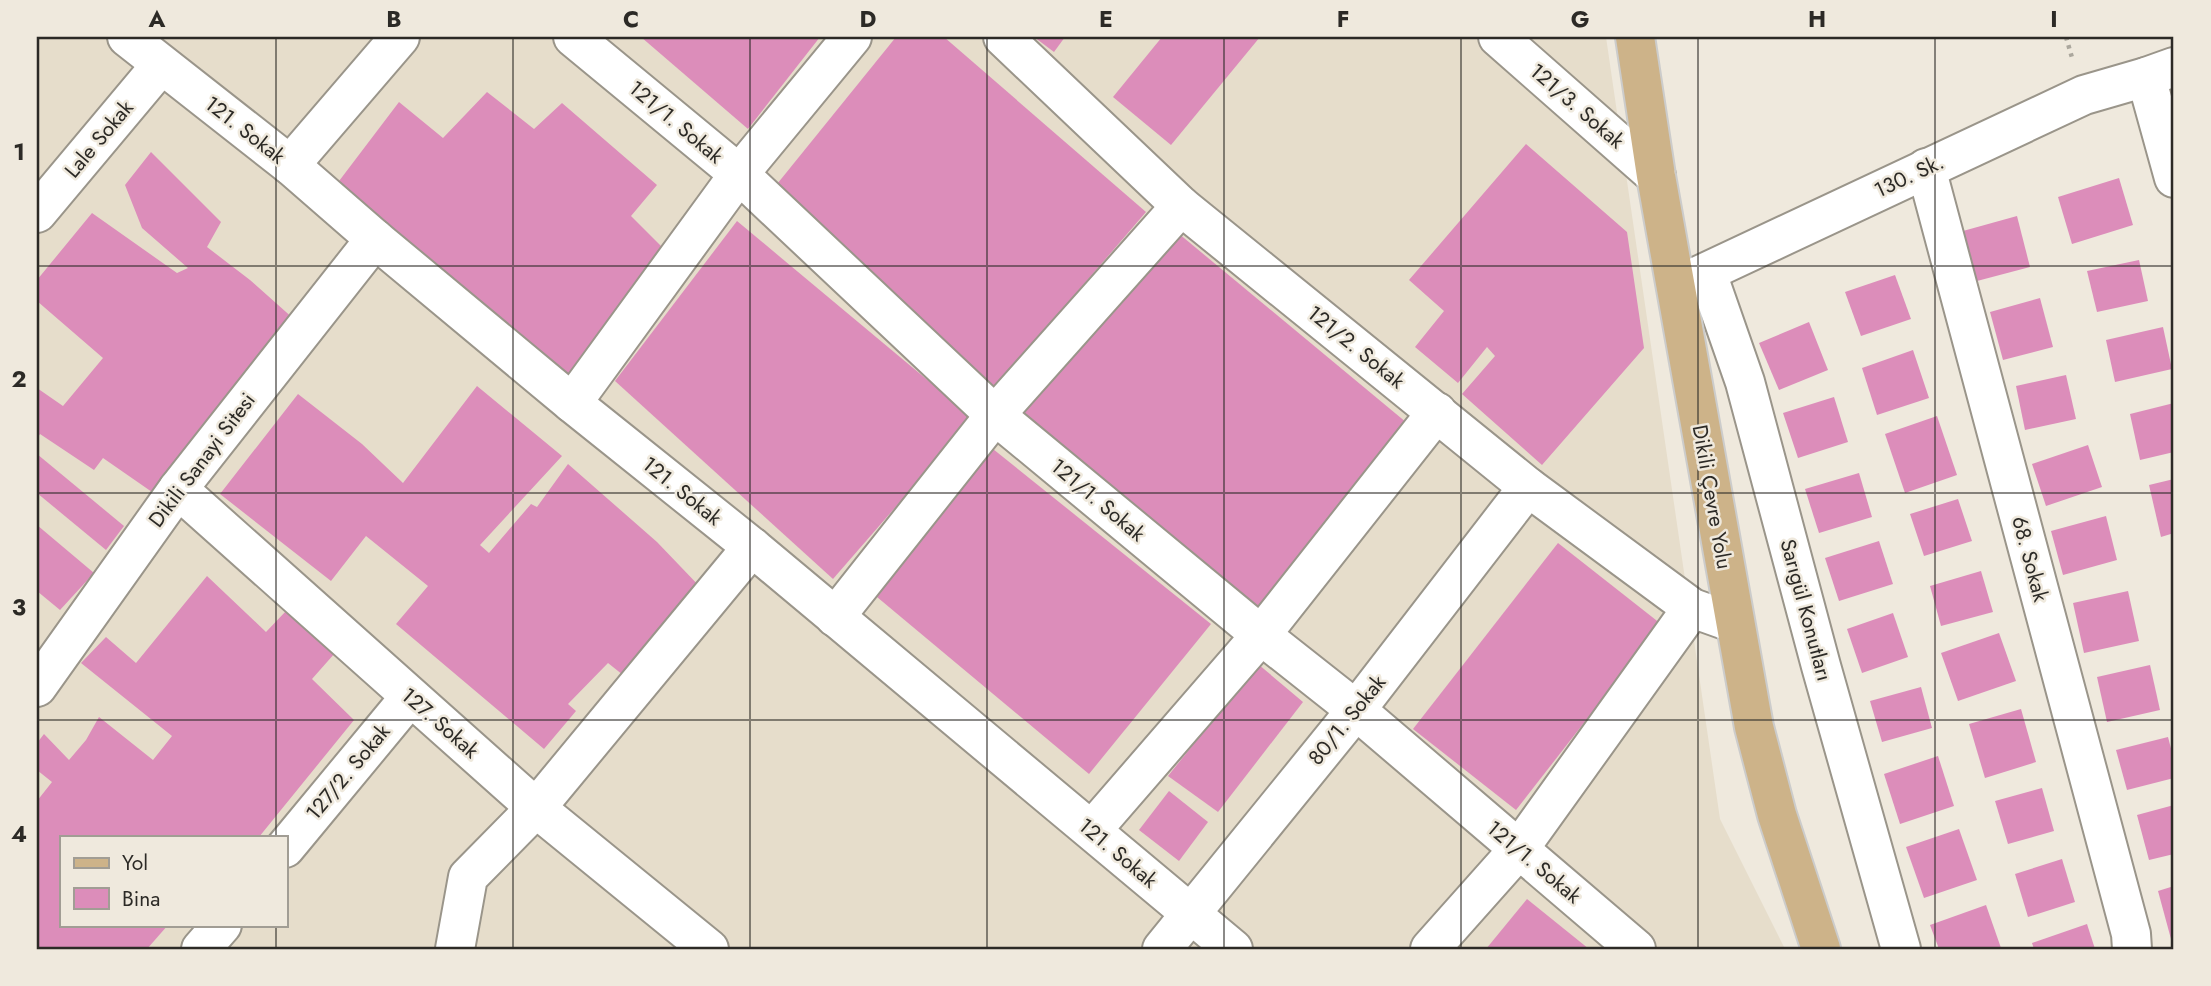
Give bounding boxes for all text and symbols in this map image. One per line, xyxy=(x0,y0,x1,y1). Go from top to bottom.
text: A xyxy=(148,2,166,36)
text: B xyxy=(386,2,402,36)
text: C xyxy=(623,2,639,36)
text: D xyxy=(860,2,877,36)
text: E xyxy=(1099,2,1113,36)
text: F xyxy=(1337,2,1349,36)
text: G xyxy=(1571,2,1589,36)
text: H xyxy=(1808,2,1826,36)
text: I xyxy=(2050,2,2058,36)
street label: 121/3. Sokak xyxy=(1523,56,1632,156)
street label: 121/1. Sokak xyxy=(622,73,730,171)
street label: 121. Sokak xyxy=(198,89,292,172)
street label: Lale Sokak xyxy=(58,93,141,184)
text: 1 xyxy=(13,135,25,169)
street label: 130. Sk. xyxy=(1869,147,1949,205)
street label: 121/2. Sokak xyxy=(1301,298,1412,396)
text: 2 xyxy=(11,362,27,396)
street label: Dikili Sanayi Sitesi xyxy=(141,387,263,533)
street label: Dikili Çevre Yolu xyxy=(1685,422,1739,572)
street label: 121. Sokak xyxy=(636,449,729,533)
street label: 121/1. Sokak xyxy=(1044,451,1152,549)
street label: 68. Sokak xyxy=(2004,513,2056,606)
street label: Sarıgül Konutları xyxy=(1773,536,1839,684)
text: 3 xyxy=(12,590,26,624)
street label: 80/1. Sokak xyxy=(1301,668,1393,772)
street label: 127. Sokak xyxy=(395,681,486,766)
street label: 127/2. Sokak xyxy=(299,717,398,827)
street label: 121. Sokak xyxy=(1072,811,1165,896)
street label: 121/1. Sokak xyxy=(1480,813,1588,911)
text: 4 xyxy=(11,817,27,851)
legend xyxy=(60,836,287,926)
text: Yol xyxy=(122,848,148,878)
text: Bina xyxy=(122,884,160,914)

